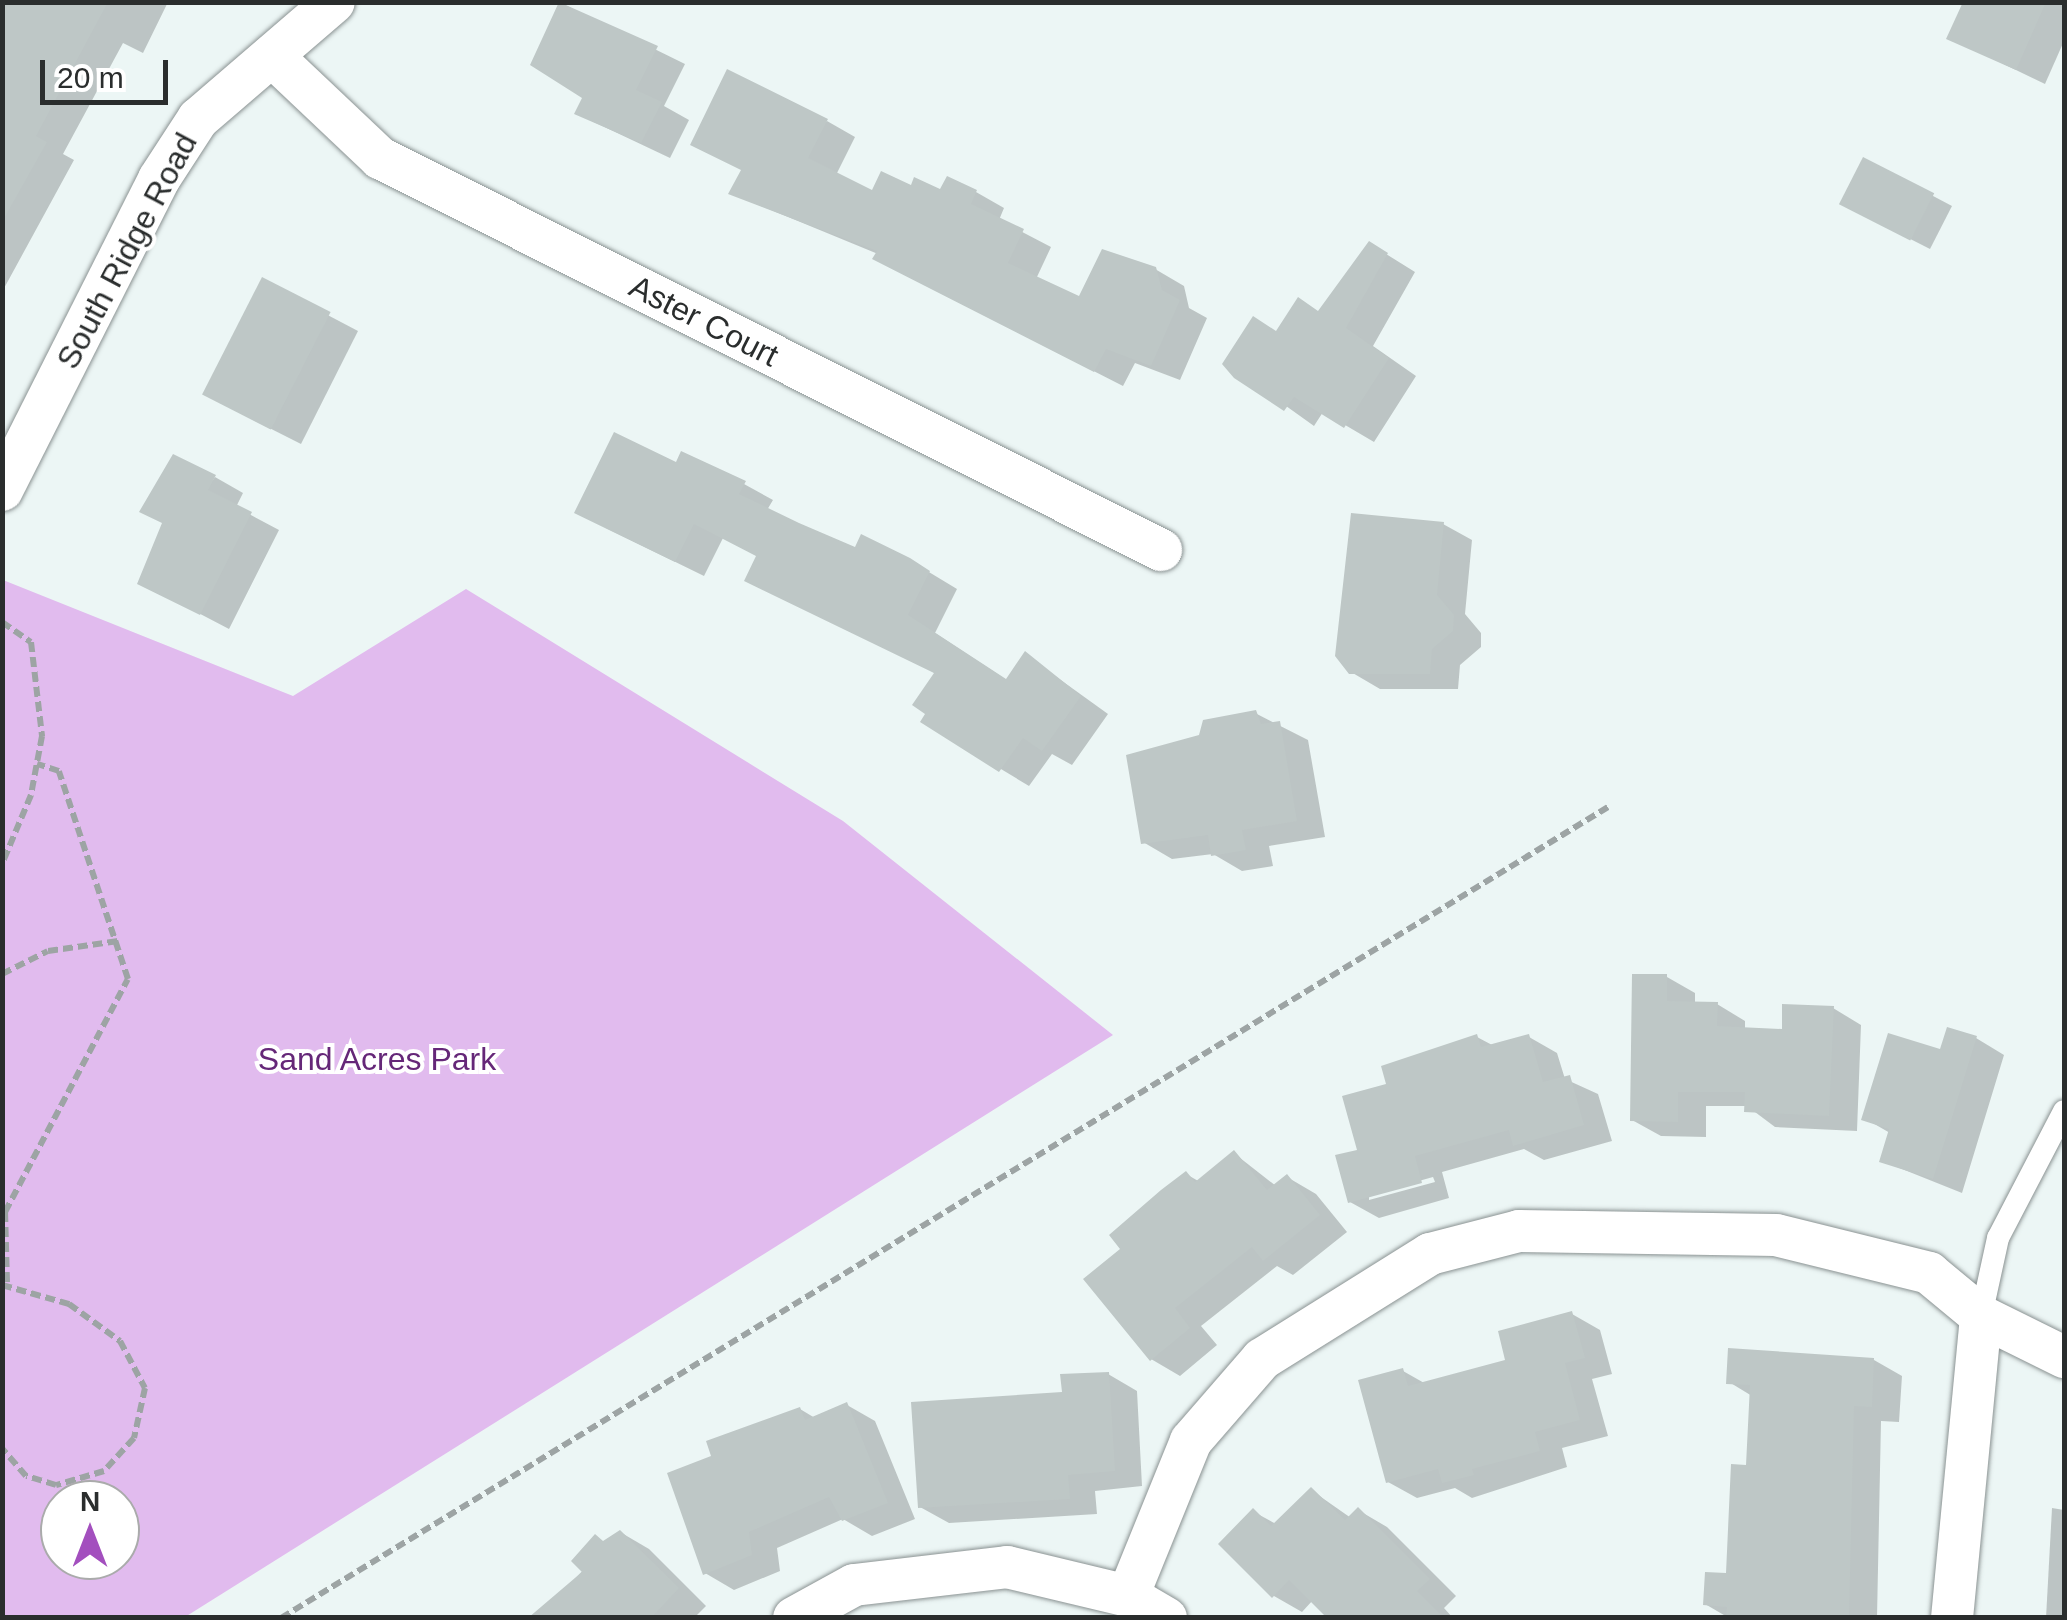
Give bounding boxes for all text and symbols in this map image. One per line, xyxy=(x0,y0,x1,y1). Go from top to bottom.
scale bar xyxy=(45,40,172,102)
text: 20 m xyxy=(57,61,124,94)
street label: South Ridge Road xyxy=(49,127,205,375)
street label: Aster Court xyxy=(623,267,785,375)
park label: Sand Acres Park xyxy=(257,1040,497,1078)
north arrow xyxy=(40,1480,140,1580)
text: N xyxy=(80,1486,100,1517)

